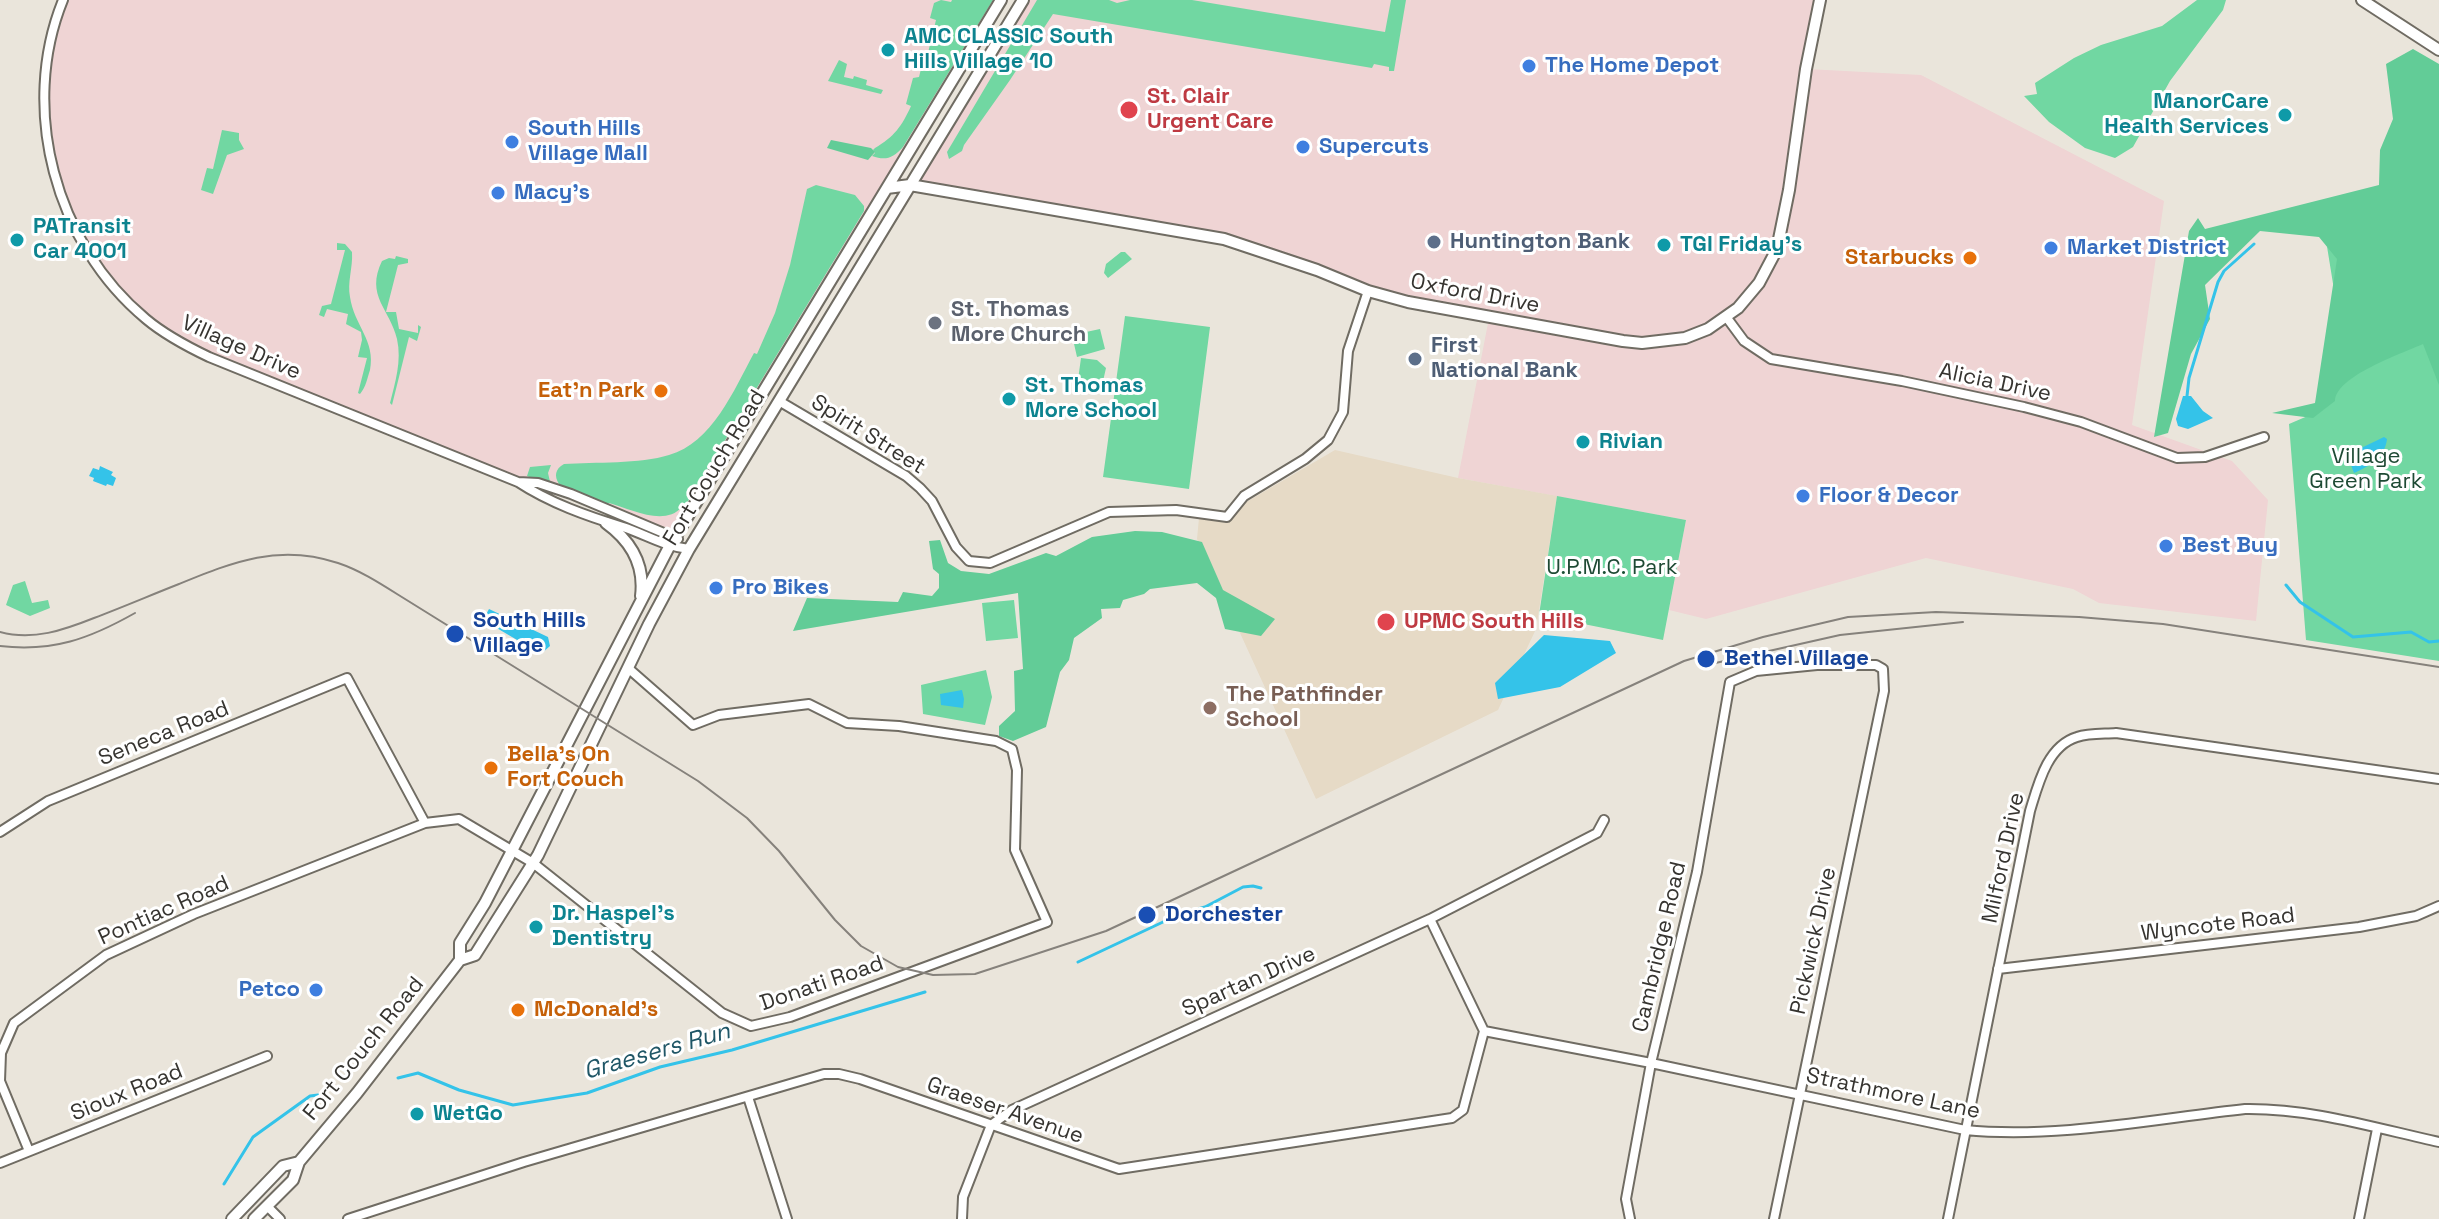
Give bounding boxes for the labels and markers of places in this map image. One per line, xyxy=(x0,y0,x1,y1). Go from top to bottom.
place label: AMC CLASSIC South Hills Village 10 xyxy=(904,24,1113,76)
marker: AMC CLASSIC South Hills Village 10 xyxy=(879,41,897,59)
place label: The Home Depot xyxy=(1545,53,1719,79)
marker: The Home Depot xyxy=(1520,57,1538,75)
place label: St. Clair Urgent Care xyxy=(1147,84,1274,136)
place label: ManorCare Health Services xyxy=(2104,89,2269,140)
marker: St. Clair Urgent Care xyxy=(1118,99,1140,121)
marker: ManorCare Health Services xyxy=(2276,106,2294,124)
place label: South Hills Village Mall xyxy=(528,116,648,168)
marker: South Hills Village Mall xyxy=(503,133,521,151)
place label: Supercuts xyxy=(1319,134,1429,160)
marker: Supercuts xyxy=(1294,138,1312,156)
place label: Macy's xyxy=(514,180,590,206)
marker: Macy's xyxy=(489,184,507,202)
place label: PATransit Car 4001 xyxy=(33,214,131,266)
place label: Huntington Bank xyxy=(1450,229,1630,255)
marker: PATransit Car 4001 xyxy=(8,231,26,249)
place label: TGI Friday's xyxy=(1680,232,1802,258)
marker: Huntington Bank xyxy=(1425,233,1443,251)
place label: Market District xyxy=(2067,235,2227,261)
marker: TGI Friday's xyxy=(1655,236,1673,254)
marker: Market District xyxy=(2042,239,2060,257)
place label: Starbucks xyxy=(1845,245,1954,271)
marker: Starbucks xyxy=(1961,249,1979,267)
place label: St. Thomas More Church xyxy=(951,297,1086,348)
marker: St. Thomas More Church xyxy=(926,314,944,332)
place label: First National Bank xyxy=(1431,333,1578,384)
marker: First National Bank xyxy=(1406,350,1424,368)
place label: St. Thomas More School xyxy=(1025,373,1157,424)
place label: Eat'n Park xyxy=(538,378,645,404)
marker: Eat'n Park xyxy=(652,382,670,400)
marker: St. Thomas More School xyxy=(1000,390,1018,408)
place label: Rivian xyxy=(1599,429,1663,455)
marker: Rivian xyxy=(1574,433,1592,451)
place label: Floor & Decor xyxy=(1819,483,1959,509)
marker: Floor & Decor xyxy=(1794,487,1812,505)
place label: Best Buy xyxy=(2182,533,2278,559)
marker: Best Buy xyxy=(2157,537,2175,555)
place label: Pro Bikes xyxy=(732,575,829,601)
marker: Pro Bikes xyxy=(707,579,725,597)
place label: South Hills Village xyxy=(473,608,586,660)
place label: UPMC South Hills xyxy=(1404,609,1584,635)
marker: UPMC South Hills xyxy=(1375,611,1397,633)
marker: South Hills Village xyxy=(444,623,466,645)
place label: Bethel Village xyxy=(1724,646,1869,672)
marker: Bethel Village xyxy=(1695,648,1717,670)
place label: The Pathfinder School xyxy=(1226,682,1383,734)
marker: The Pathfinder School xyxy=(1201,699,1219,717)
place label: Bella's On Fort Couch xyxy=(507,742,624,794)
marker: Bella's On Fort Couch xyxy=(482,759,500,777)
place label: Dr. Haspel's Dentistry xyxy=(552,901,675,952)
place label: Dorchester xyxy=(1165,902,1283,928)
marker: Dorchester xyxy=(1136,904,1158,926)
marker: Dr. Haspel's Dentistry xyxy=(527,918,545,936)
place label: Petco xyxy=(239,977,300,1003)
marker: Petco xyxy=(307,981,325,999)
place label: McDonald's xyxy=(534,997,658,1023)
marker: McDonald's xyxy=(509,1001,527,1019)
place label: WetGo xyxy=(433,1101,503,1127)
marker: WetGo xyxy=(408,1105,426,1123)

